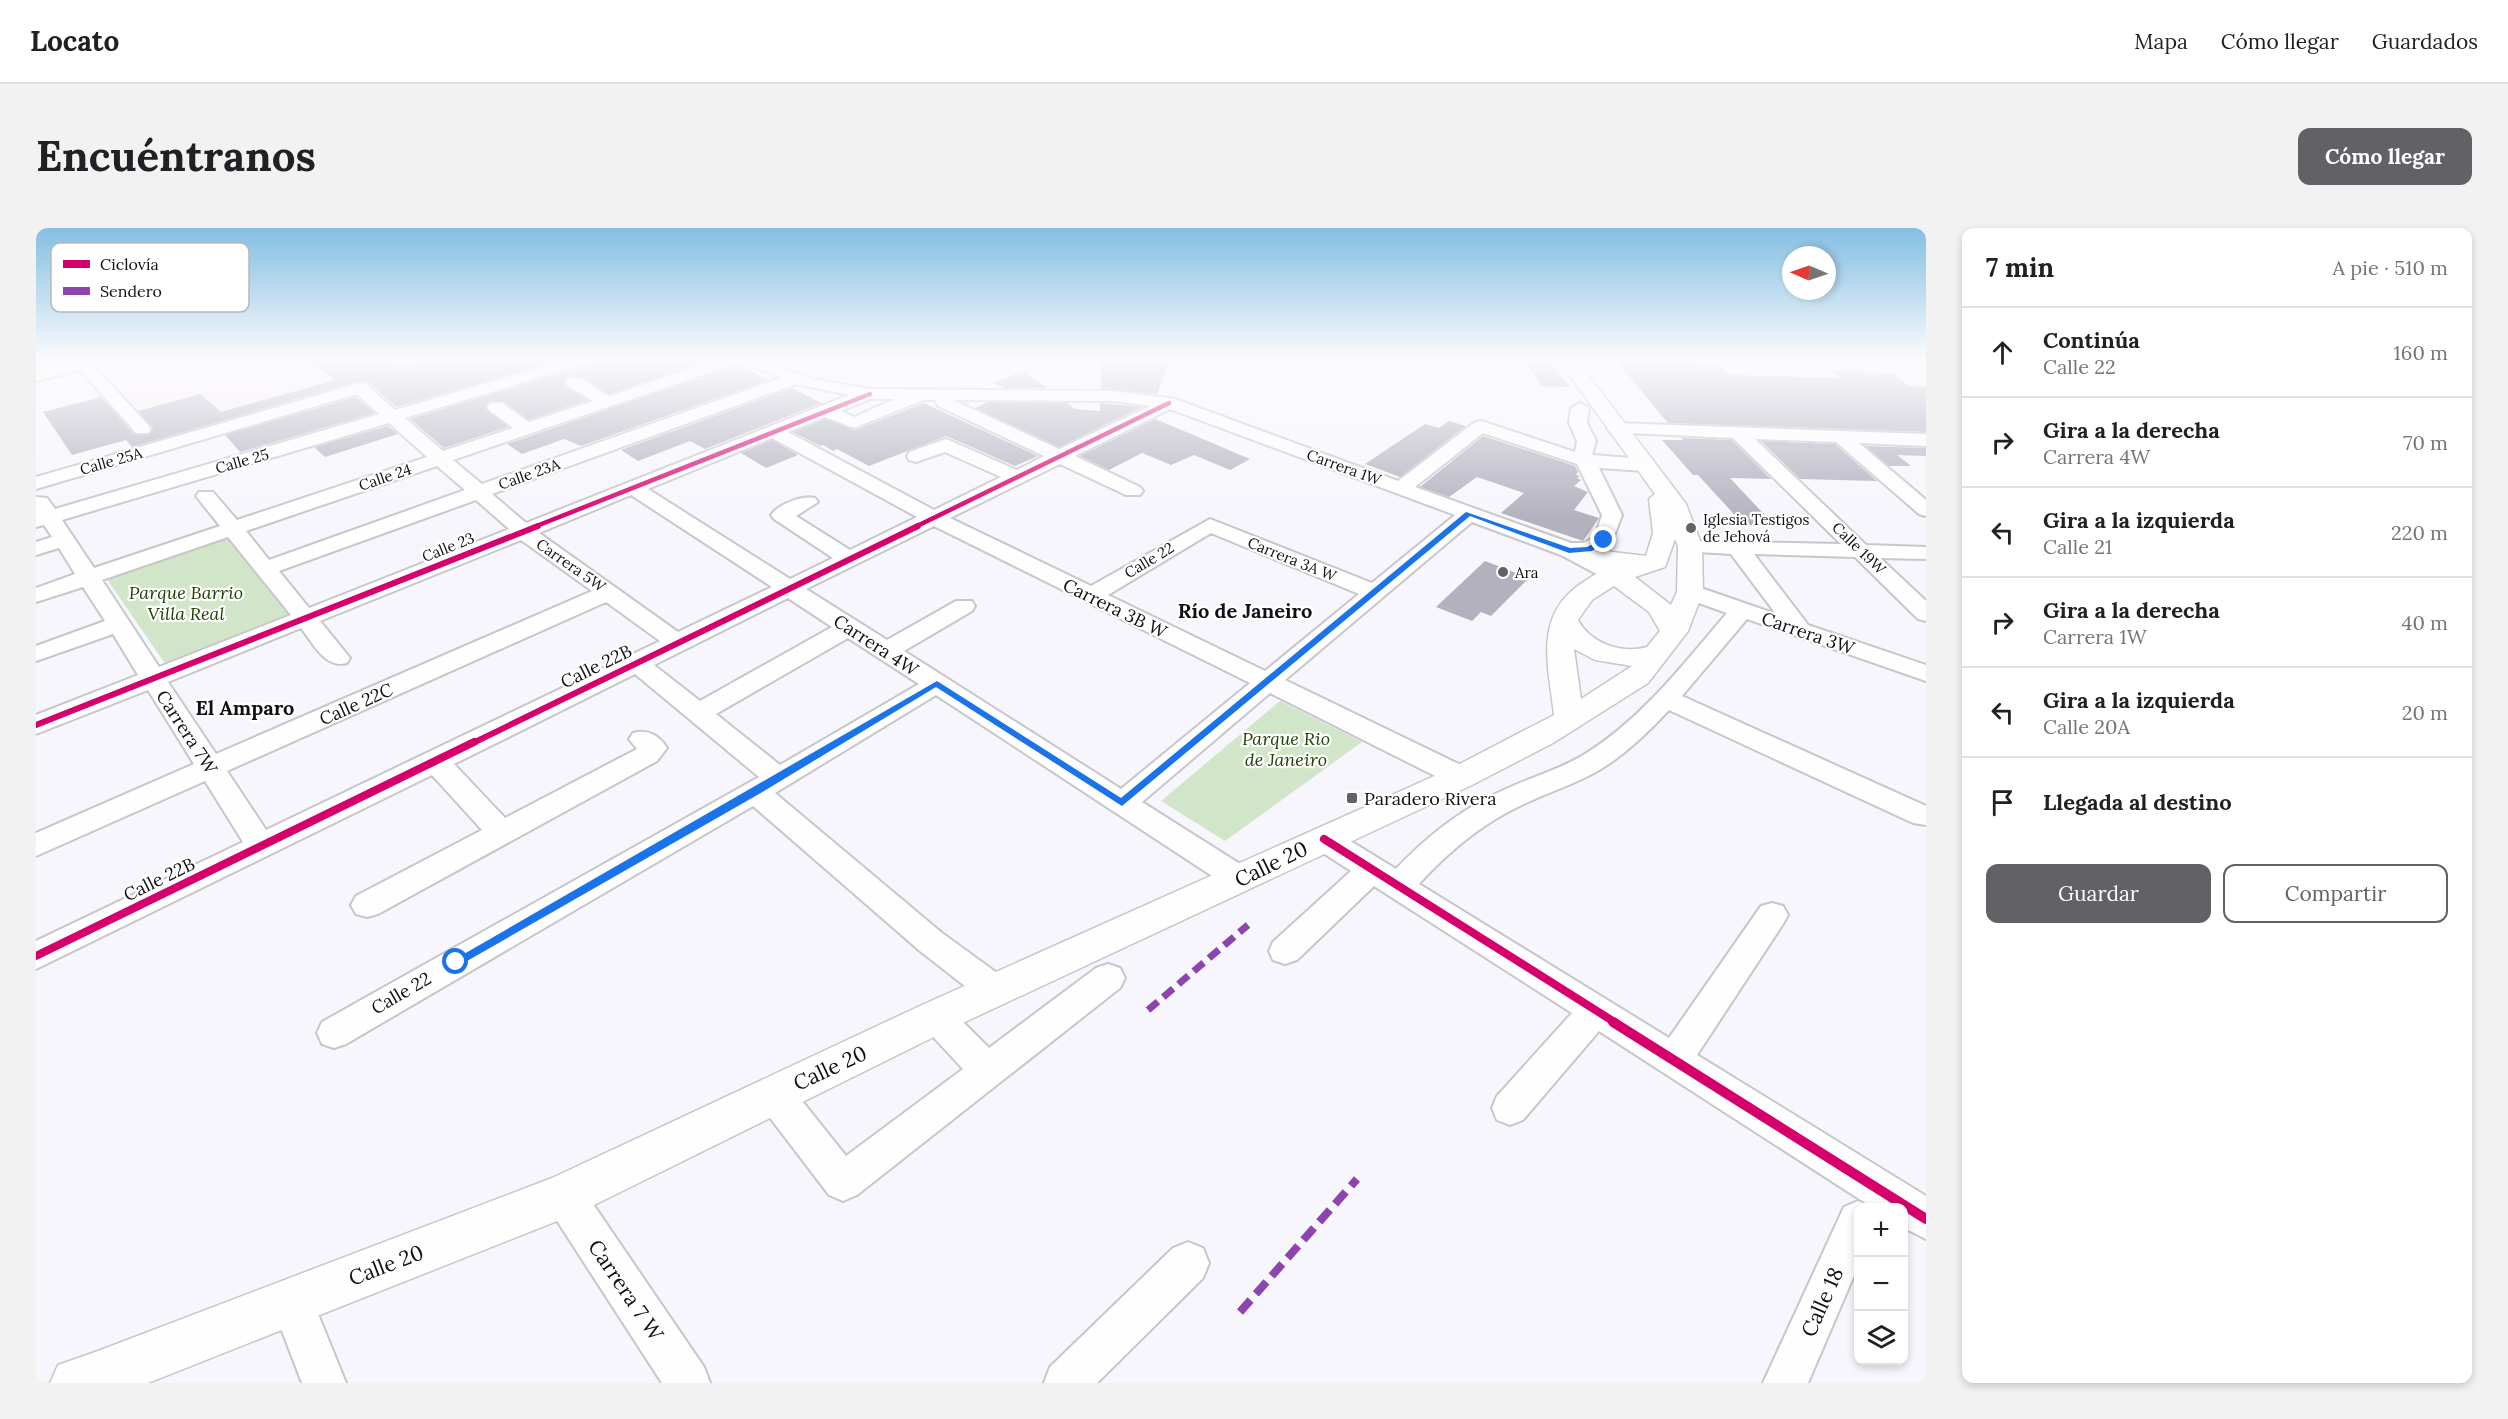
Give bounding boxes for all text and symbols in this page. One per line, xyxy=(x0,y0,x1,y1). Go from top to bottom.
text: Locato xyxy=(30,23,119,59)
text: Mapa xyxy=(2134,28,2188,55)
text: Cómo llegar xyxy=(2221,28,2339,55)
text: Guardados xyxy=(2372,28,2478,55)
button: Cómo llegar xyxy=(2298,128,2472,185)
text: Encuéntranos xyxy=(36,129,316,183)
legend xyxy=(51,243,249,312)
north arrow xyxy=(1782,246,1836,300)
text: 7 min xyxy=(1986,251,2054,284)
text: Ciclovía xyxy=(100,254,159,274)
text: A pie · 510 m xyxy=(2333,255,2448,280)
text: Sendero xyxy=(100,281,162,301)
text: Continúa xyxy=(2043,326,2140,354)
icon: ahead xyxy=(1986,336,2019,369)
text: 160 m xyxy=(2394,340,2448,365)
text: Calle 22 xyxy=(2043,354,2116,379)
text: Gira a la derecha xyxy=(2043,416,2220,444)
icon: right xyxy=(1986,426,2019,459)
text: 70 m xyxy=(2403,430,2448,455)
street label: Calle 25A xyxy=(78,443,145,479)
street label: Calle 25 xyxy=(213,444,271,478)
text: Carrera 4W xyxy=(2043,444,2150,469)
street label: Carrera 1W xyxy=(1304,445,1385,490)
street label: Calle 23A xyxy=(496,454,563,494)
street label: Calle 24 xyxy=(356,459,414,495)
text: Gira a la izquierda xyxy=(2043,506,2235,534)
place label: Iglesia Testigos de Jehová xyxy=(1703,510,1809,546)
icon: left xyxy=(1986,516,2019,549)
street label: Calle 19W xyxy=(1828,518,1891,579)
text: 220 m xyxy=(2391,520,2448,545)
marker: Iglesia Testigos de Jehová xyxy=(1684,521,1698,535)
route end xyxy=(1590,526,1616,552)
street label: Calle 23 xyxy=(419,528,477,566)
street label: Carrera 3A W xyxy=(1245,533,1340,586)
street label: Carrera 5W xyxy=(533,534,610,596)
text: Calle 21 xyxy=(2043,534,2112,559)
street label: Calle 22 xyxy=(1121,538,1177,582)
place label: Ara xyxy=(1514,563,1539,582)
marker: Ara xyxy=(1496,565,1510,579)
street label: Carrera 3B W xyxy=(1059,573,1172,644)
park label: Parque Barrio Villa Real xyxy=(129,581,243,625)
text: Gira a la derecha xyxy=(2043,596,2220,624)
district label: Río de Janeiro xyxy=(1178,598,1312,623)
street label: Carrera 3W xyxy=(1759,606,1858,660)
icon: right xyxy=(1986,606,2019,639)
street label: Carrera 4W xyxy=(829,609,924,681)
text: 40 m xyxy=(2402,610,2448,635)
text: Carrera 1W xyxy=(2043,624,2147,649)
street label: Calle 22B xyxy=(556,639,636,693)
street label: Calle 22C xyxy=(316,677,397,730)
street label: Carrera 7W xyxy=(151,686,223,779)
text: Gira a la izquierda xyxy=(2043,686,2235,714)
district label: El Amparo xyxy=(196,695,294,720)
icon: left xyxy=(1986,696,2019,729)
text: 20 m xyxy=(2402,700,2448,725)
text: Calle 20A xyxy=(2043,714,2130,739)
park label: Parque Rio de Janeiro xyxy=(1242,727,1330,771)
icon: arrive xyxy=(1986,786,2019,819)
place label: Paradero Rivera xyxy=(1364,787,1497,810)
text: Llegada al destino xyxy=(2043,788,2232,816)
marker: Paradero Rivera xyxy=(1345,791,1359,805)
street label: Calle 20 xyxy=(1230,835,1312,893)
street label: Calle 22B xyxy=(119,852,199,906)
button: Guardar xyxy=(1986,864,2211,923)
button: Compartir xyxy=(2223,864,2448,923)
route start xyxy=(442,948,468,974)
street label: Calle 22 xyxy=(367,967,435,1019)
street label: Calle 20 xyxy=(789,1039,871,1097)
map controls xyxy=(1854,1203,1908,1365)
button: + xyxy=(1854,1203,1908,1257)
street label: Carrera 7 W xyxy=(582,1234,670,1347)
street label: Calle 20 xyxy=(345,1238,427,1292)
button: − xyxy=(1854,1257,1908,1311)
street label: Calle 18 xyxy=(1795,1263,1849,1341)
button: layers xyxy=(1854,1311,1908,1365)

